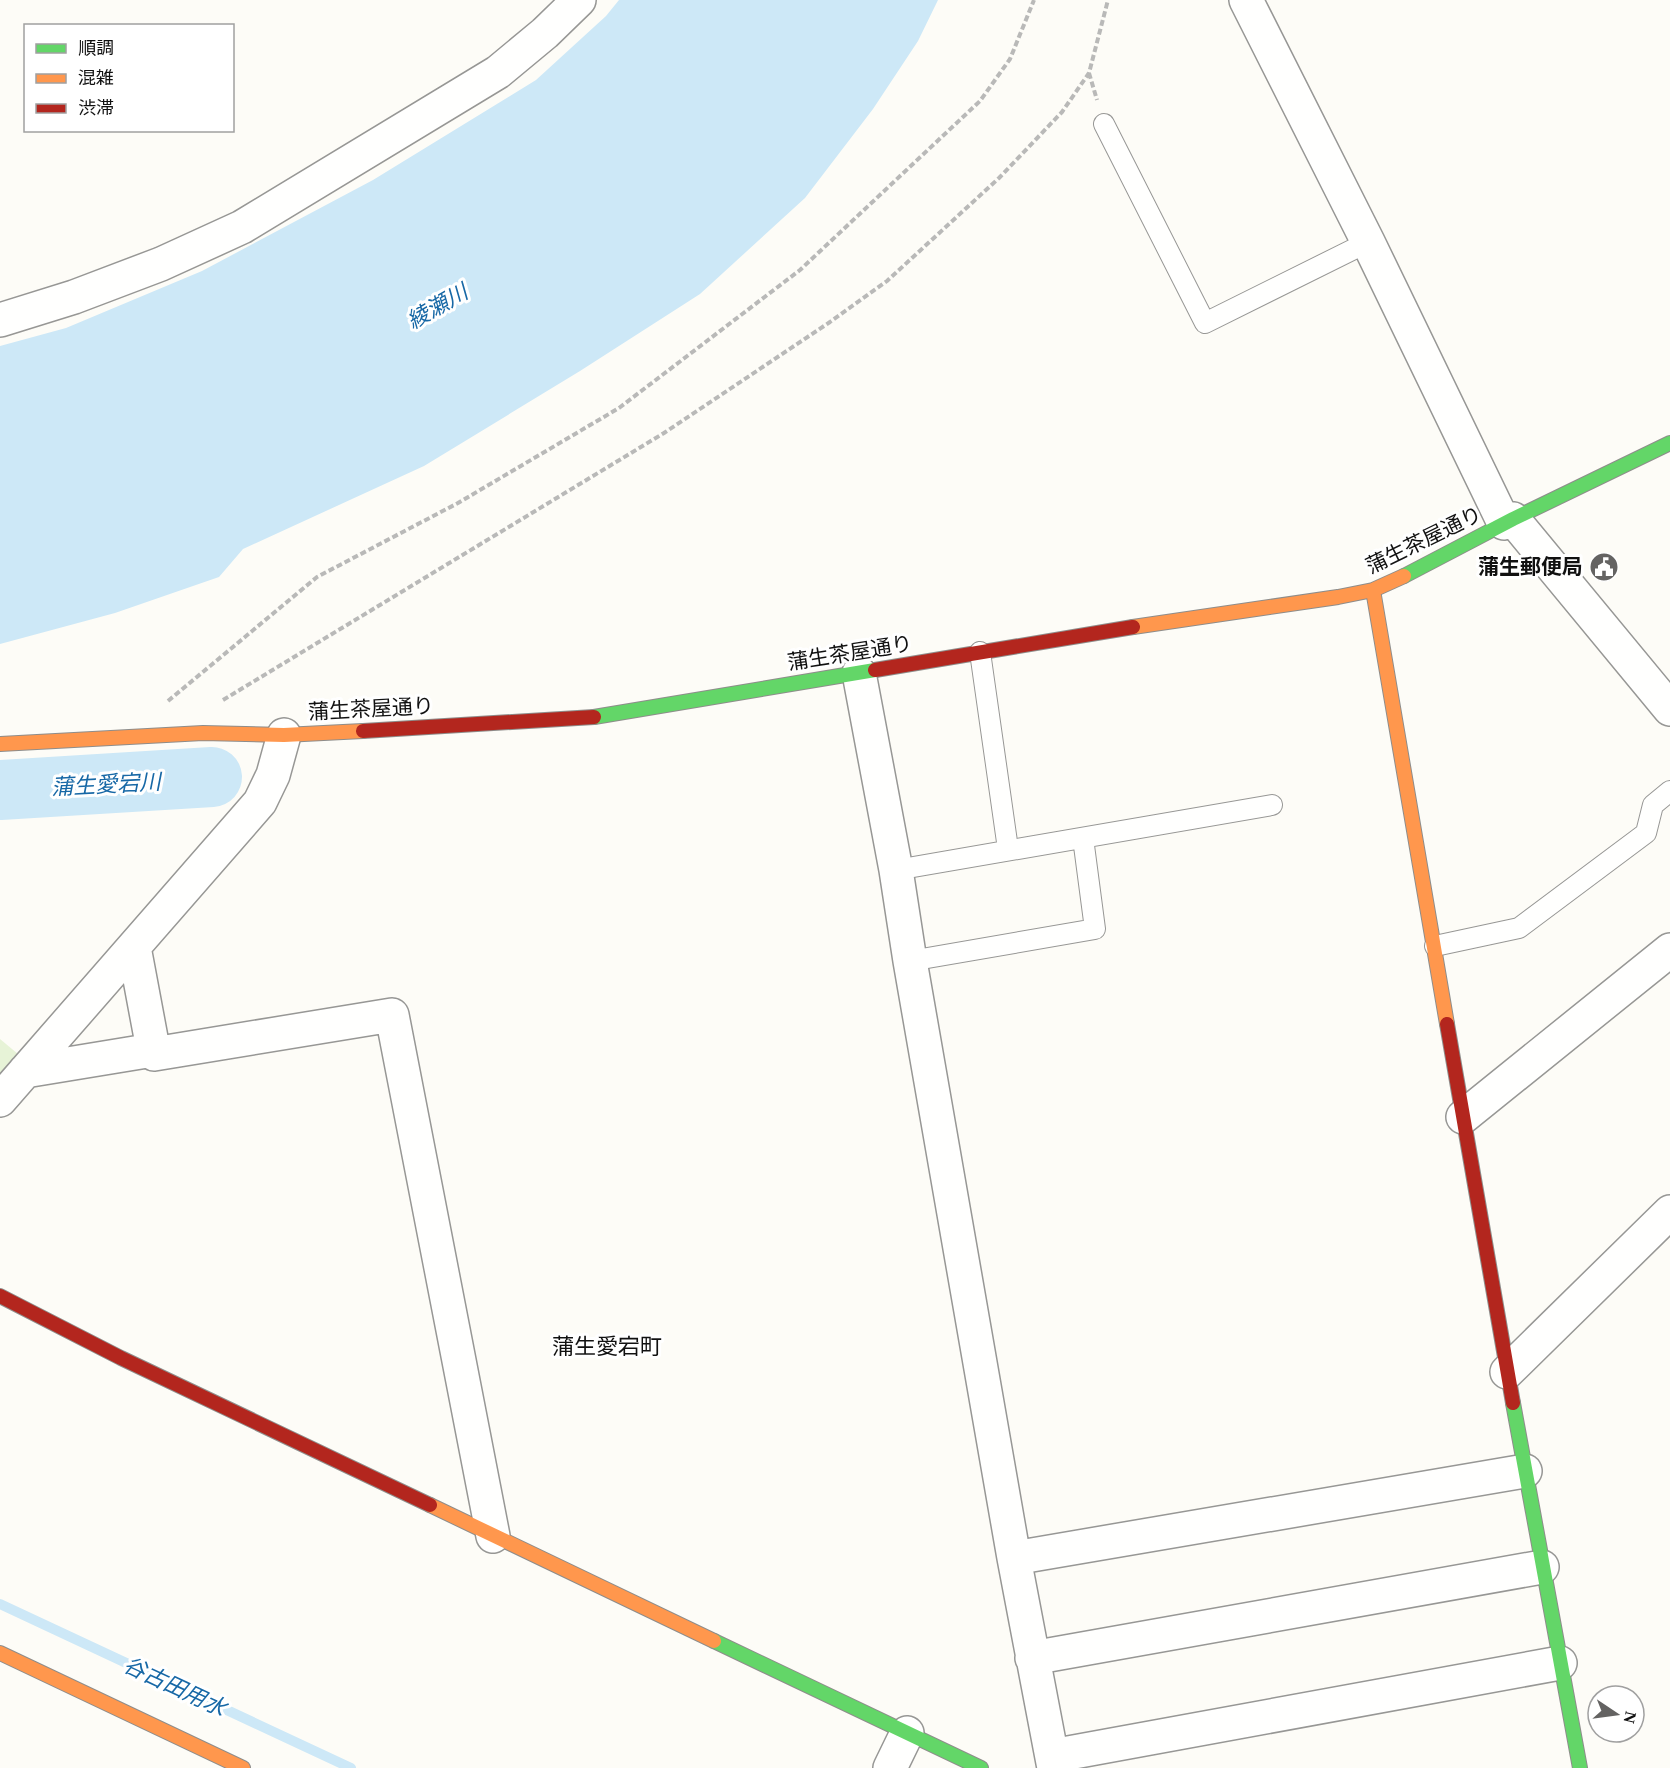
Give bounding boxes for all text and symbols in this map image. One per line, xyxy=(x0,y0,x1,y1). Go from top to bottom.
legend xyxy=(24,24,234,132)
text: 順調 xyxy=(78,38,114,58)
text: 混雑 xyxy=(78,68,114,88)
text: 渋滞 xyxy=(78,98,114,118)
water label: 綾瀬川 xyxy=(402,278,474,334)
street label: 蒲生茶屋通り xyxy=(1362,502,1486,578)
public building icon: 蒲生郵便局 xyxy=(1588,551,1620,583)
place label: 蒲生郵便局 xyxy=(1478,555,1583,579)
street label: 蒲生茶屋通り xyxy=(786,631,914,675)
street label: 蒲生茶屋通り xyxy=(307,694,435,724)
water label: 蒲生愛宕川 xyxy=(50,769,164,800)
district label: 蒲生愛宕町 xyxy=(552,1334,662,1359)
water label: 谷古田用水 xyxy=(120,1652,232,1722)
north arrow xyxy=(1586,1684,1646,1744)
text: N xyxy=(1620,1710,1640,1725)

